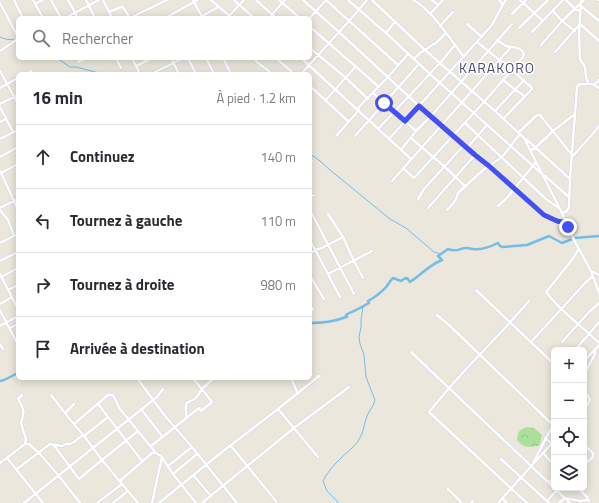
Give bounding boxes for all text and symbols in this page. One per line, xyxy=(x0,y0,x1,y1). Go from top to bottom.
search box xyxy=(16,16,312,60)
icon: search xyxy=(30,27,52,49)
text: Rechercher xyxy=(62,27,133,50)
district label: KARAKORO xyxy=(459,57,535,78)
text: 16 min xyxy=(32,85,83,111)
text: À pied · 1.2 km xyxy=(216,88,296,108)
route start xyxy=(375,94,393,112)
text: Continuez xyxy=(70,145,135,168)
icon: ahead xyxy=(32,146,54,168)
text: 140 m xyxy=(260,147,296,167)
text: Tournez à gauche xyxy=(70,209,182,232)
icon: left xyxy=(32,210,54,232)
text: 110 m xyxy=(260,211,296,231)
route end xyxy=(559,218,577,236)
text: Tournez à droite xyxy=(70,273,175,296)
icon: right xyxy=(32,274,54,296)
text: 980 m xyxy=(260,275,296,295)
text: Arrivée à destination xyxy=(70,337,205,360)
icon: arrive xyxy=(32,338,54,360)
map controls xyxy=(551,347,587,491)
button: + xyxy=(551,347,587,383)
button: − xyxy=(551,383,587,419)
button: locate xyxy=(551,419,587,455)
button: layers xyxy=(551,455,587,491)

